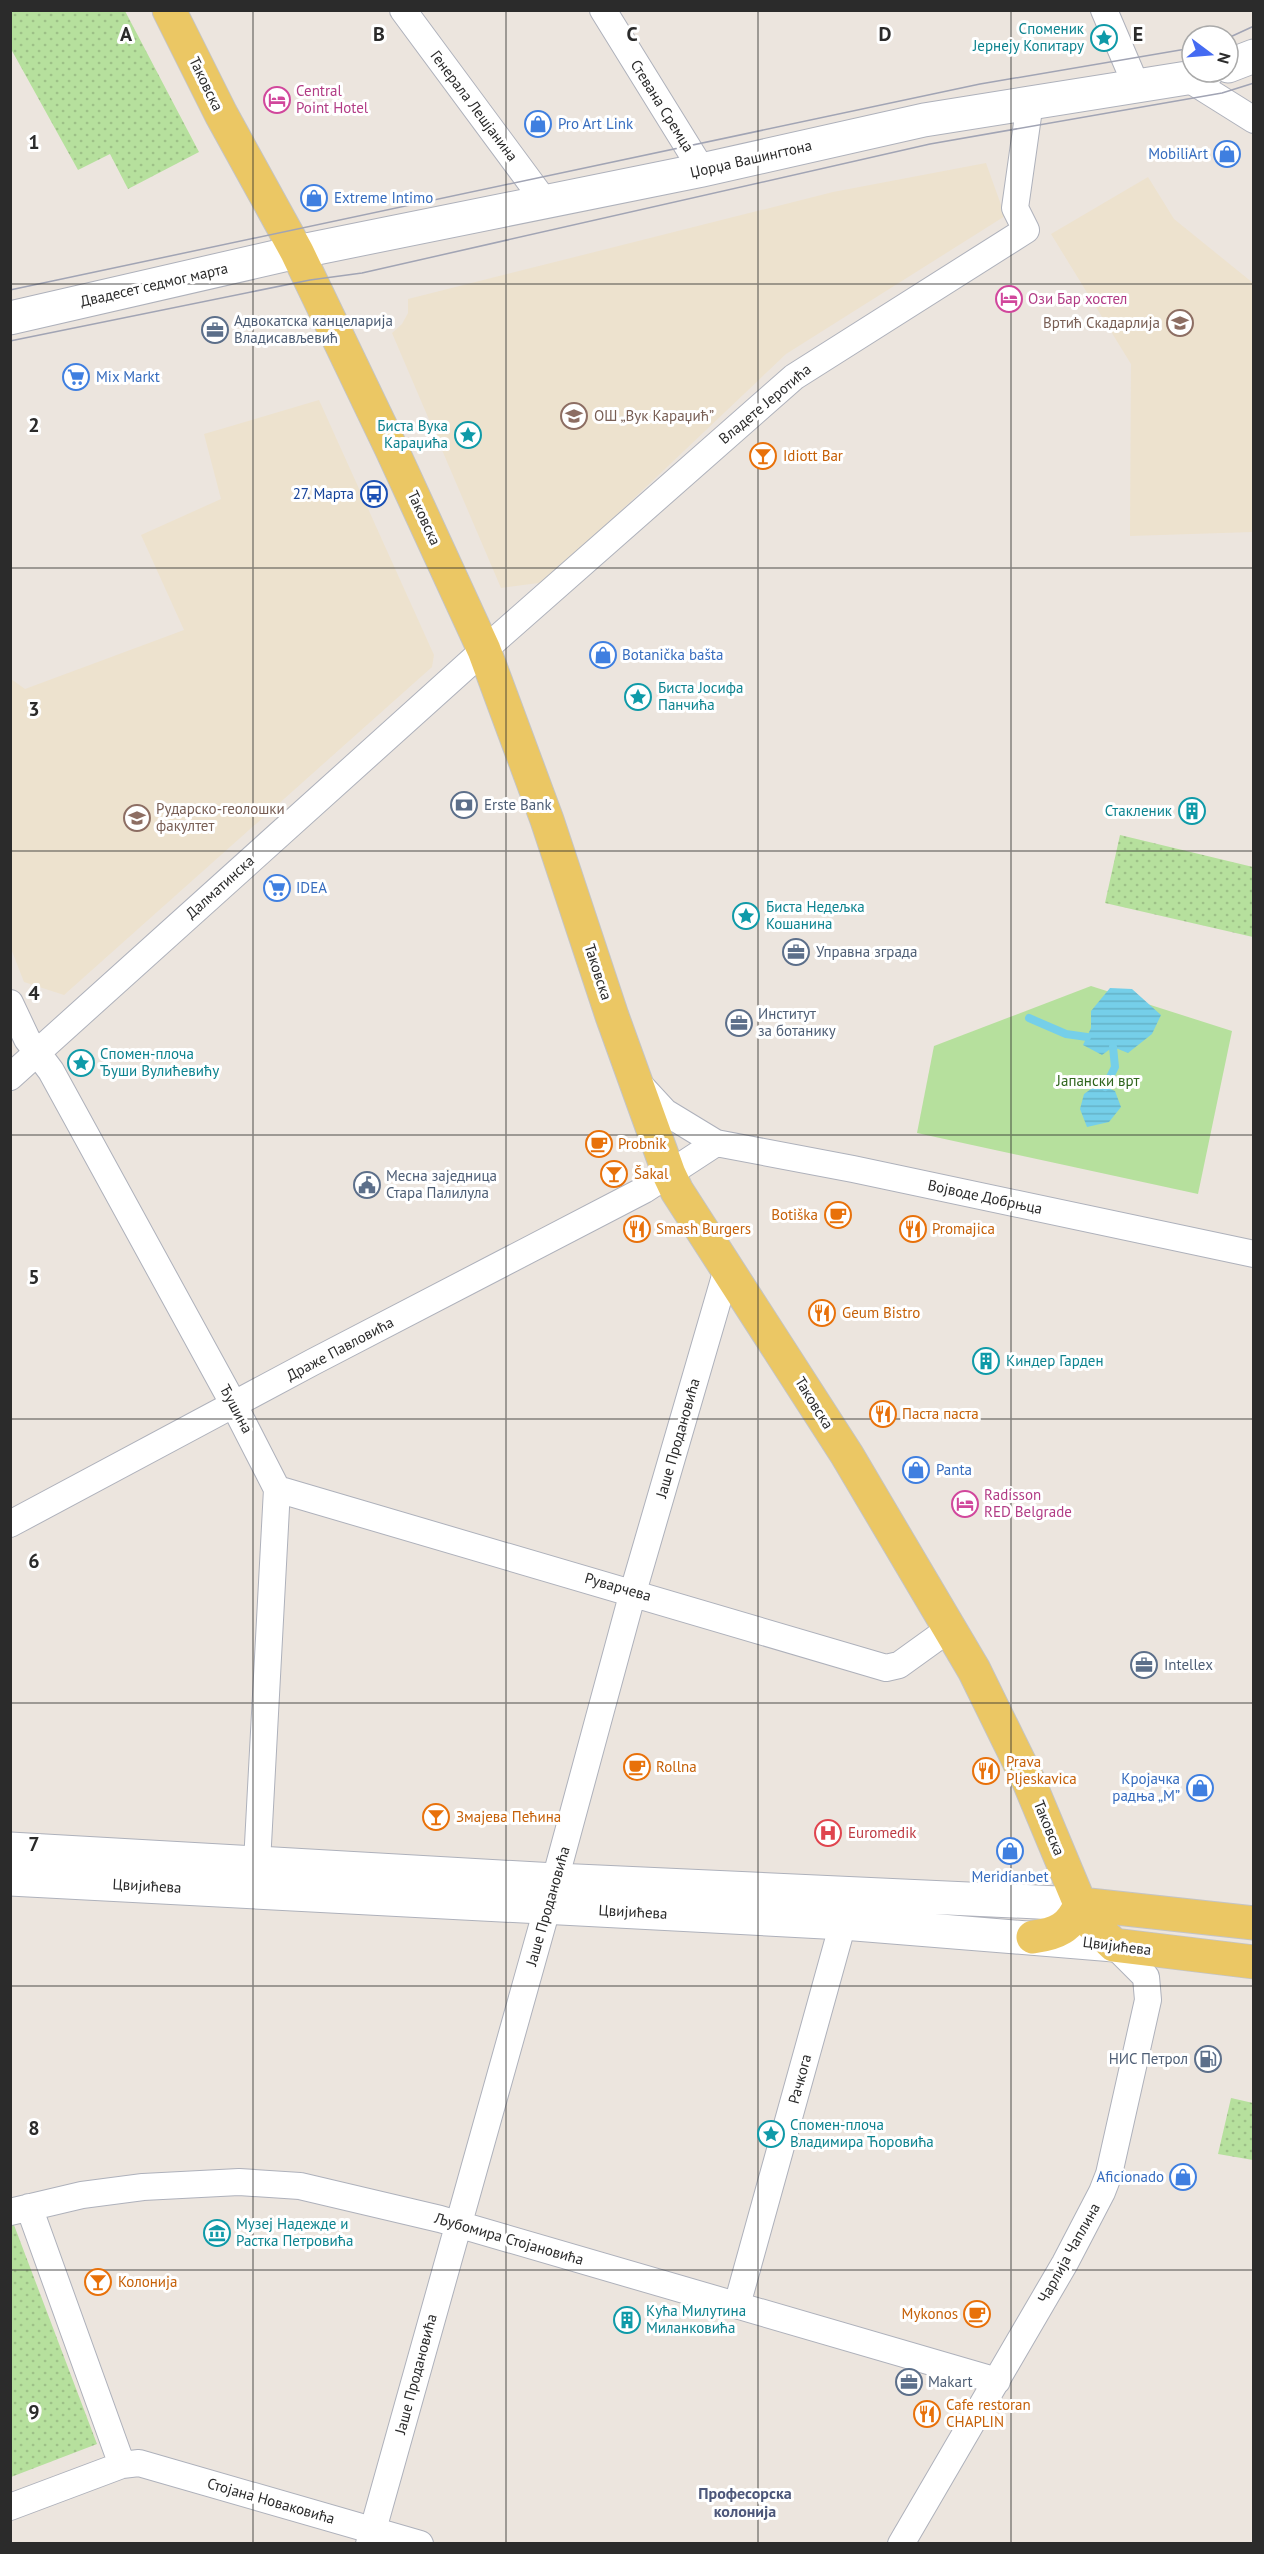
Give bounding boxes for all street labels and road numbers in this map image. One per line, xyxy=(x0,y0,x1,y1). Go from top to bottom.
street label: Генерала Лешјанина xyxy=(426,46,522,165)
street label: Таковска xyxy=(185,54,228,114)
street label: Стевана Сремца xyxy=(627,56,698,155)
street label: Џорџа Вашингтона xyxy=(688,135,814,182)
street label: Двадесет седмог марта xyxy=(78,258,230,311)
street label: Владете Јеротића xyxy=(715,360,815,448)
street label: Таковска xyxy=(404,487,445,548)
street label: Далматинска xyxy=(181,851,258,922)
street label: Таковска xyxy=(580,941,616,1002)
street label: Војводе Добрњца xyxy=(926,1175,1044,1218)
street label: Драже Павловића xyxy=(283,1312,397,1385)
street label: Таковска xyxy=(791,1373,838,1432)
street label: Јаше Продановића xyxy=(651,1376,704,1501)
street label: Ђушина xyxy=(216,1381,257,1436)
street label: Руварчева xyxy=(583,1568,654,1605)
street label: Таковска xyxy=(1030,1797,1069,1858)
street label: Јаше Продановића xyxy=(521,1844,574,1969)
street label: Цвијићева xyxy=(112,1874,182,1897)
street label: Цвијићева xyxy=(598,1900,668,1923)
street label: Цвијићева xyxy=(1082,1932,1152,1959)
street label: Рачкога xyxy=(784,2052,815,2106)
street label: Чарлија Чаплина xyxy=(1033,2199,1104,2306)
street label: Љубомира Стојановића xyxy=(431,2208,586,2269)
street label: Јаше Продановића xyxy=(390,2312,441,2437)
street label: Стојана Новаковића xyxy=(205,2473,337,2528)

